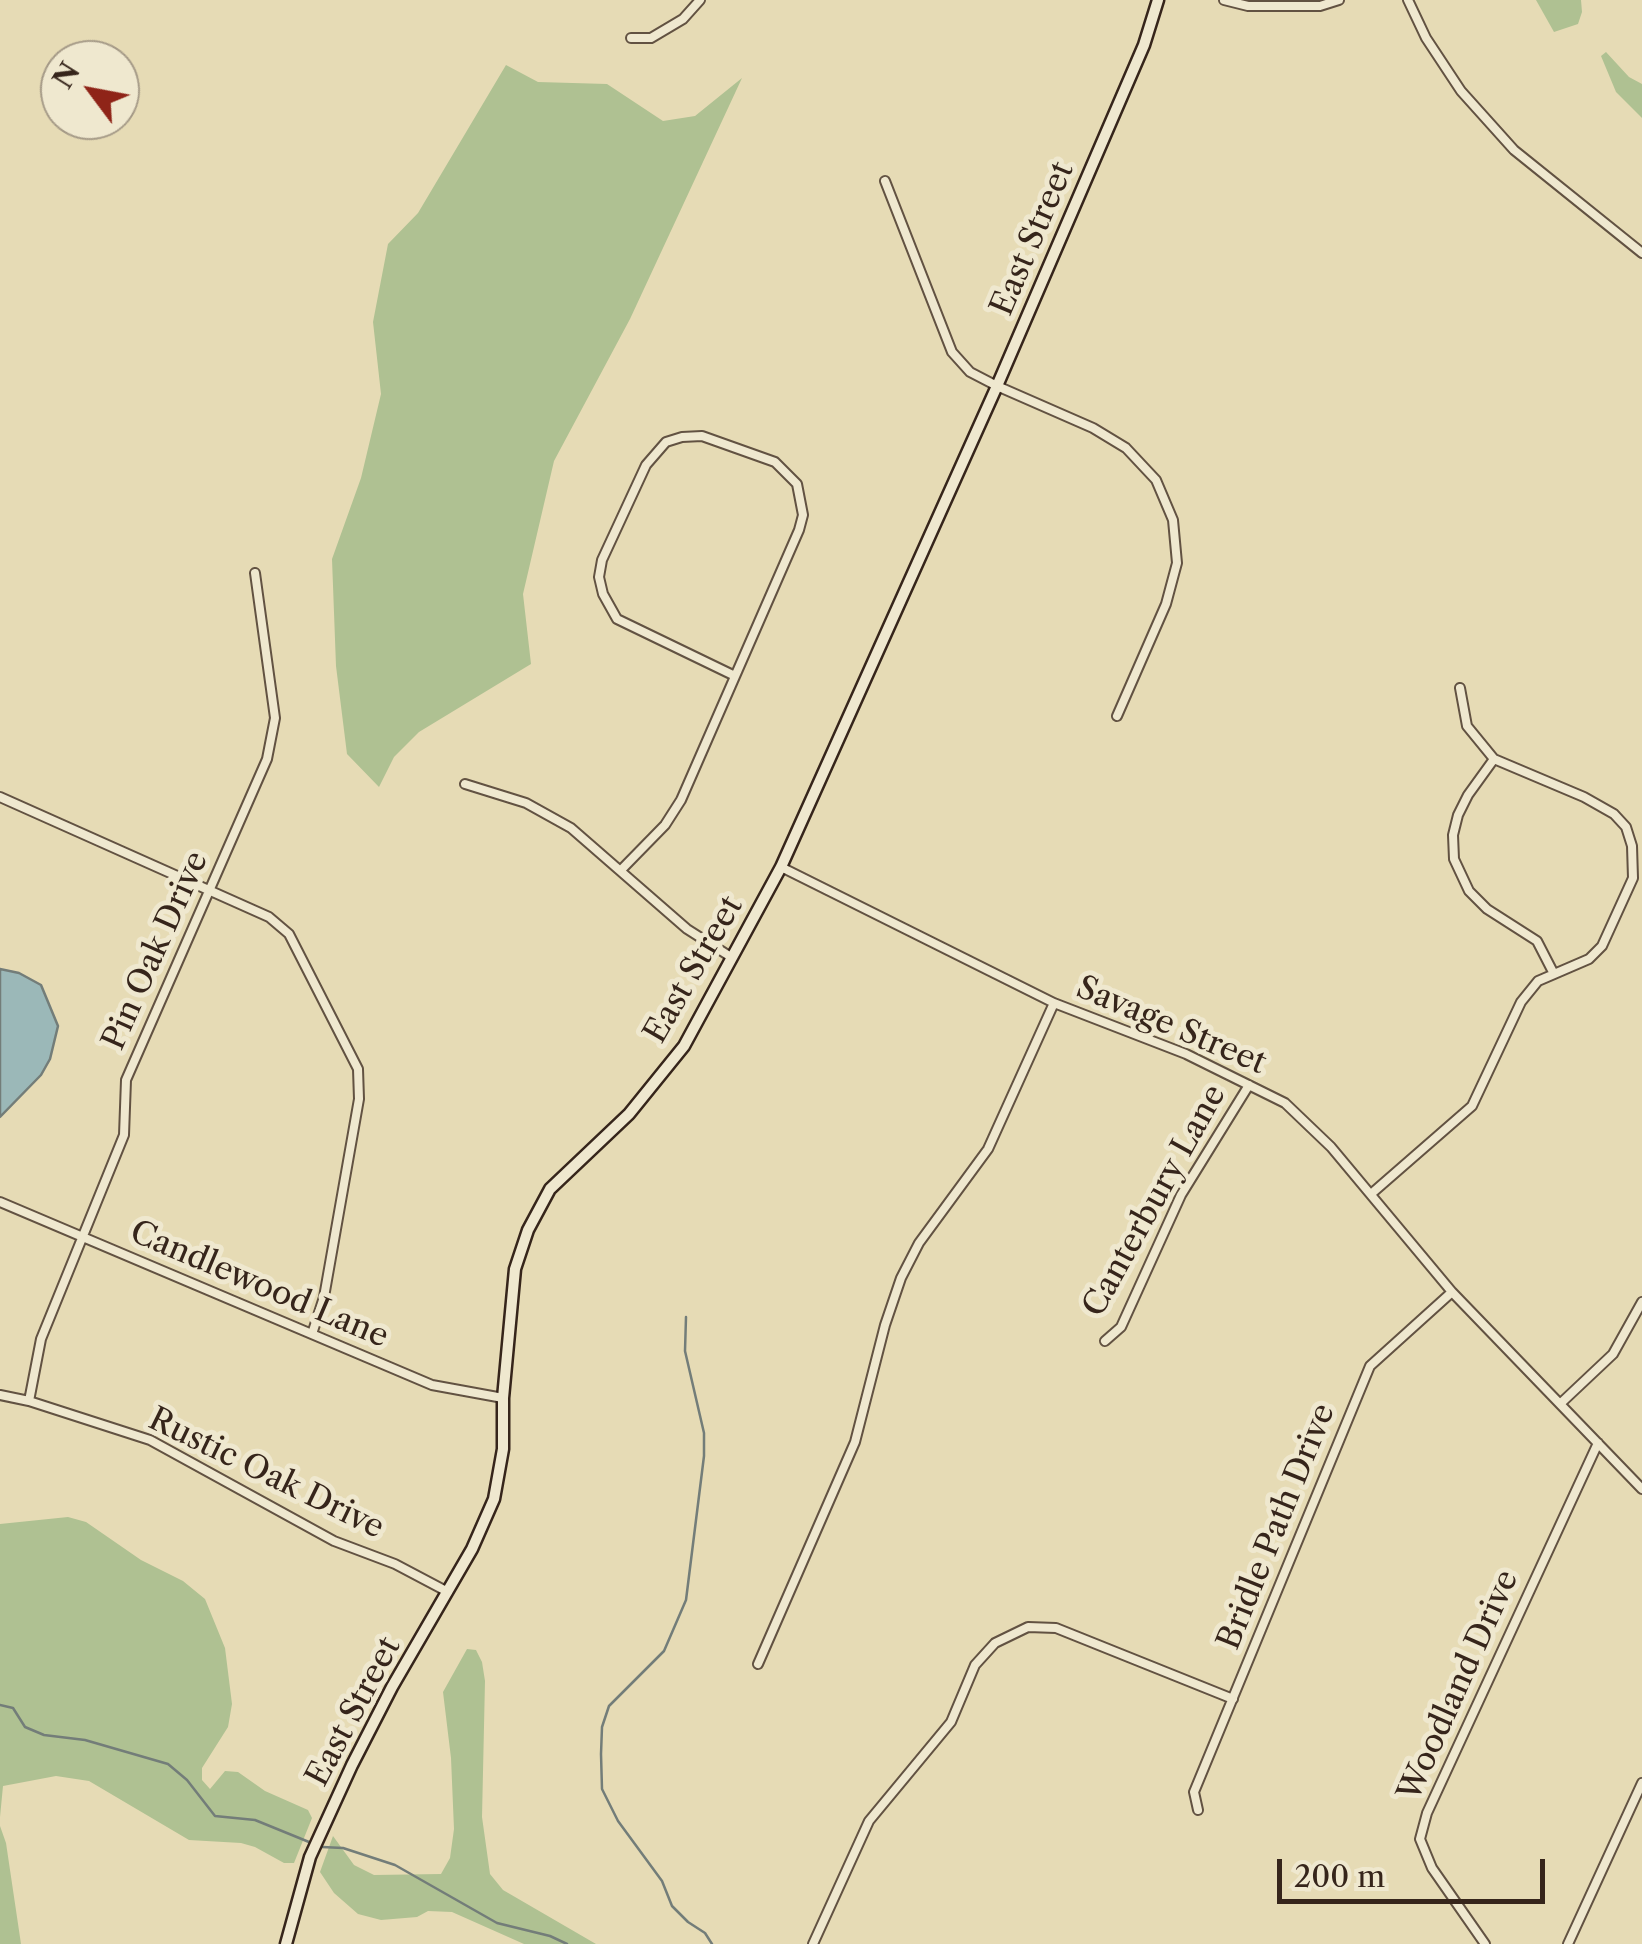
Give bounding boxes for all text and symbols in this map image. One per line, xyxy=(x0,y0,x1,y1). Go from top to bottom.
north arrow xyxy=(40,40,140,140)
text: N xyxy=(45,56,87,94)
street label: East Street xyxy=(983,156,1083,322)
street label: Pin Oak Drive xyxy=(95,846,217,1056)
street label: East Street xyxy=(637,890,751,1050)
street label: Savage Street xyxy=(1070,969,1272,1083)
street label: Canterbury Lane xyxy=(1075,1078,1235,1324)
street label: Candlewood Lane xyxy=(124,1213,394,1357)
street label: Bridle Path Drive xyxy=(1210,1399,1344,1655)
street label: Rustic Oak Drive xyxy=(142,1400,390,1548)
street label: Woodland Drive xyxy=(1391,1565,1527,1807)
street label: East Street xyxy=(299,1631,409,1793)
scale bar xyxy=(1282,1839,1550,1901)
text: 200 m xyxy=(1294,1858,1385,1895)

